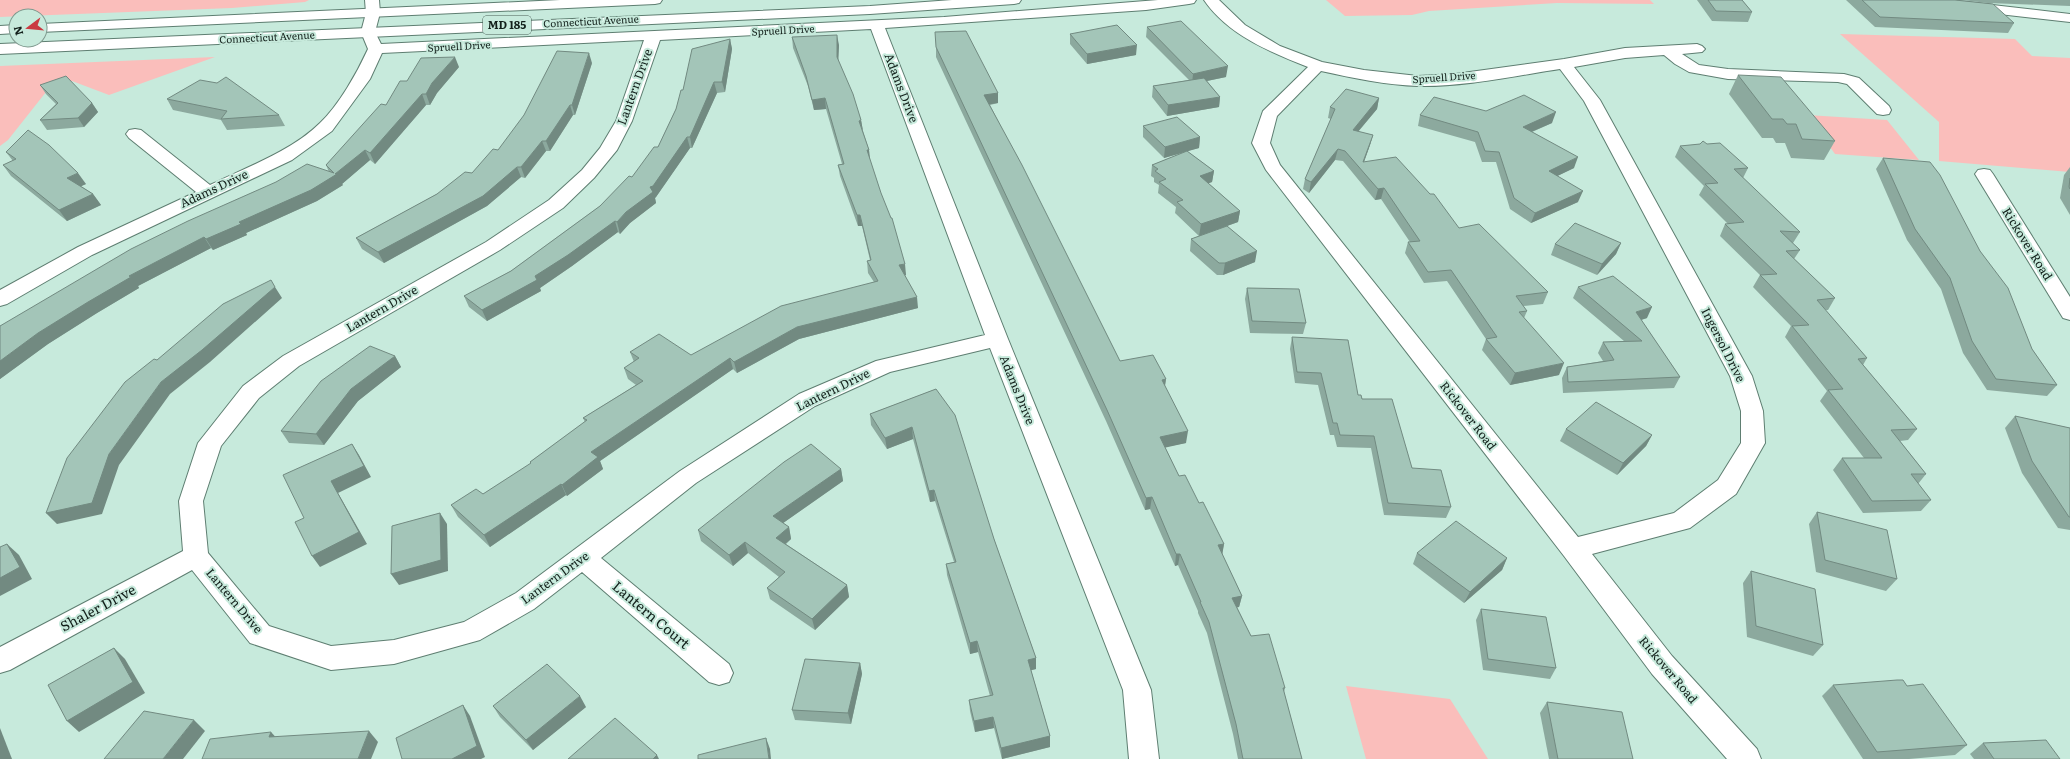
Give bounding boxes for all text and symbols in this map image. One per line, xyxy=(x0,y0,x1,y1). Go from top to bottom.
north arrow xyxy=(8,8,48,48)
street label: Connecticut Avenue xyxy=(543,11,639,30)
road number: MD 185 xyxy=(483,16,531,34)
street label: Spruell Drive xyxy=(751,20,815,39)
text: N xyxy=(8,24,26,38)
street label: Connecticut Avenue xyxy=(219,27,315,46)
street label: Spruell Drive xyxy=(427,36,491,55)
street label: Lantern Drive xyxy=(612,46,656,127)
street label: Adams Drive xyxy=(880,50,923,125)
street label: Spruell Drive xyxy=(1412,67,1476,86)
street label: Adams Drive xyxy=(177,164,251,212)
street label: Rickover Road xyxy=(1998,204,2058,284)
street label: Lantern Drive xyxy=(342,280,421,336)
street label: Ingersol Drive xyxy=(1697,304,1750,385)
street label: Adams Drive xyxy=(996,352,1040,427)
street label: Lantern Drive xyxy=(793,363,872,415)
street label: Rickover Road xyxy=(1436,377,1502,454)
street label: Lantern Drive xyxy=(517,546,592,608)
street label: Lantern Drive xyxy=(202,564,267,637)
street label: Lantern Court xyxy=(609,576,695,653)
street label: Shaler Drive xyxy=(56,579,139,635)
street label: Rickover Road xyxy=(1635,632,1703,707)

